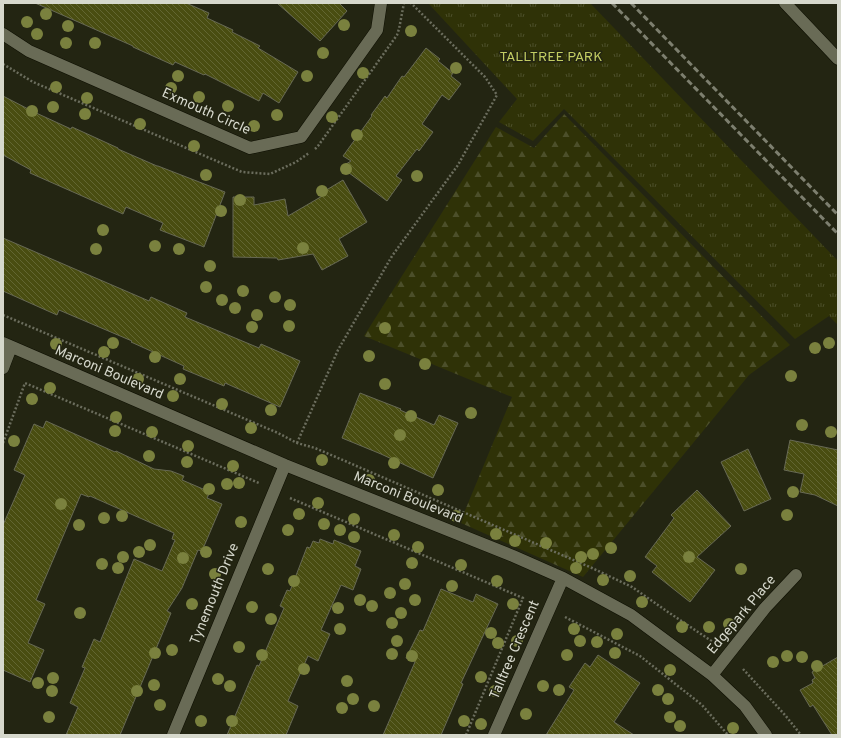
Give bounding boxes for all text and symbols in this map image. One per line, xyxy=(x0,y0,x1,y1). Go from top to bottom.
park label: TALLTREE PARK xyxy=(500,49,602,66)
street label: Exmouth Circle xyxy=(159,85,253,139)
street label: Marconi Boulevard xyxy=(52,342,166,404)
street label: Marconi Boulevard xyxy=(351,468,465,528)
street label: Tynemouth Drive xyxy=(187,541,243,647)
street label: Edgepark Place xyxy=(704,572,780,658)
street label: Talltree Crescent xyxy=(486,598,544,702)

